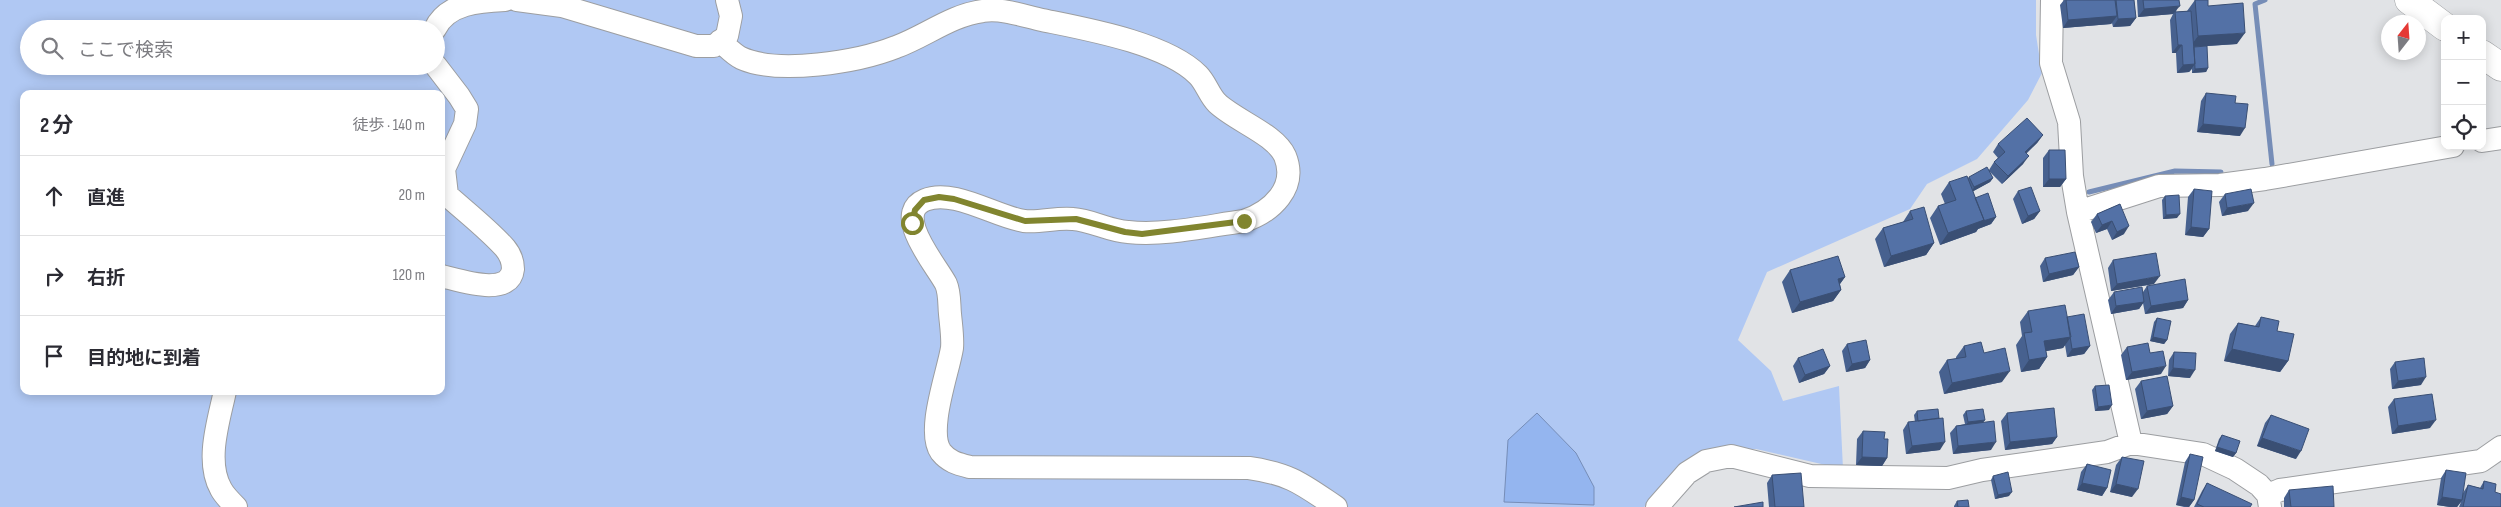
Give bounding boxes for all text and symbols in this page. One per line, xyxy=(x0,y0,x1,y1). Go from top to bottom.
north arrow xyxy=(2381,15,2426,60)
map controls xyxy=(2441,15,2486,150)
button: + xyxy=(2441,15,2486,60)
search box xyxy=(20,20,445,75)
icon: search xyxy=(38,34,66,62)
text: ここで検索 xyxy=(78,39,173,62)
button: − xyxy=(2441,60,2486,105)
button: locate xyxy=(2441,105,2486,150)
text: 2 分 xyxy=(40,113,73,138)
text: 徒歩 · 140 m xyxy=(352,116,425,135)
icon: ahead xyxy=(40,182,68,210)
text: 20 m xyxy=(398,186,425,205)
text: 直進 xyxy=(87,187,125,210)
route end xyxy=(1233,210,1256,233)
route start xyxy=(901,212,924,235)
icon: right xyxy=(40,262,68,290)
text: 120 m xyxy=(393,266,425,285)
text: 右折 xyxy=(87,267,125,290)
icon: arrive xyxy=(40,342,68,370)
text: 目的地に到着 xyxy=(87,347,201,370)

